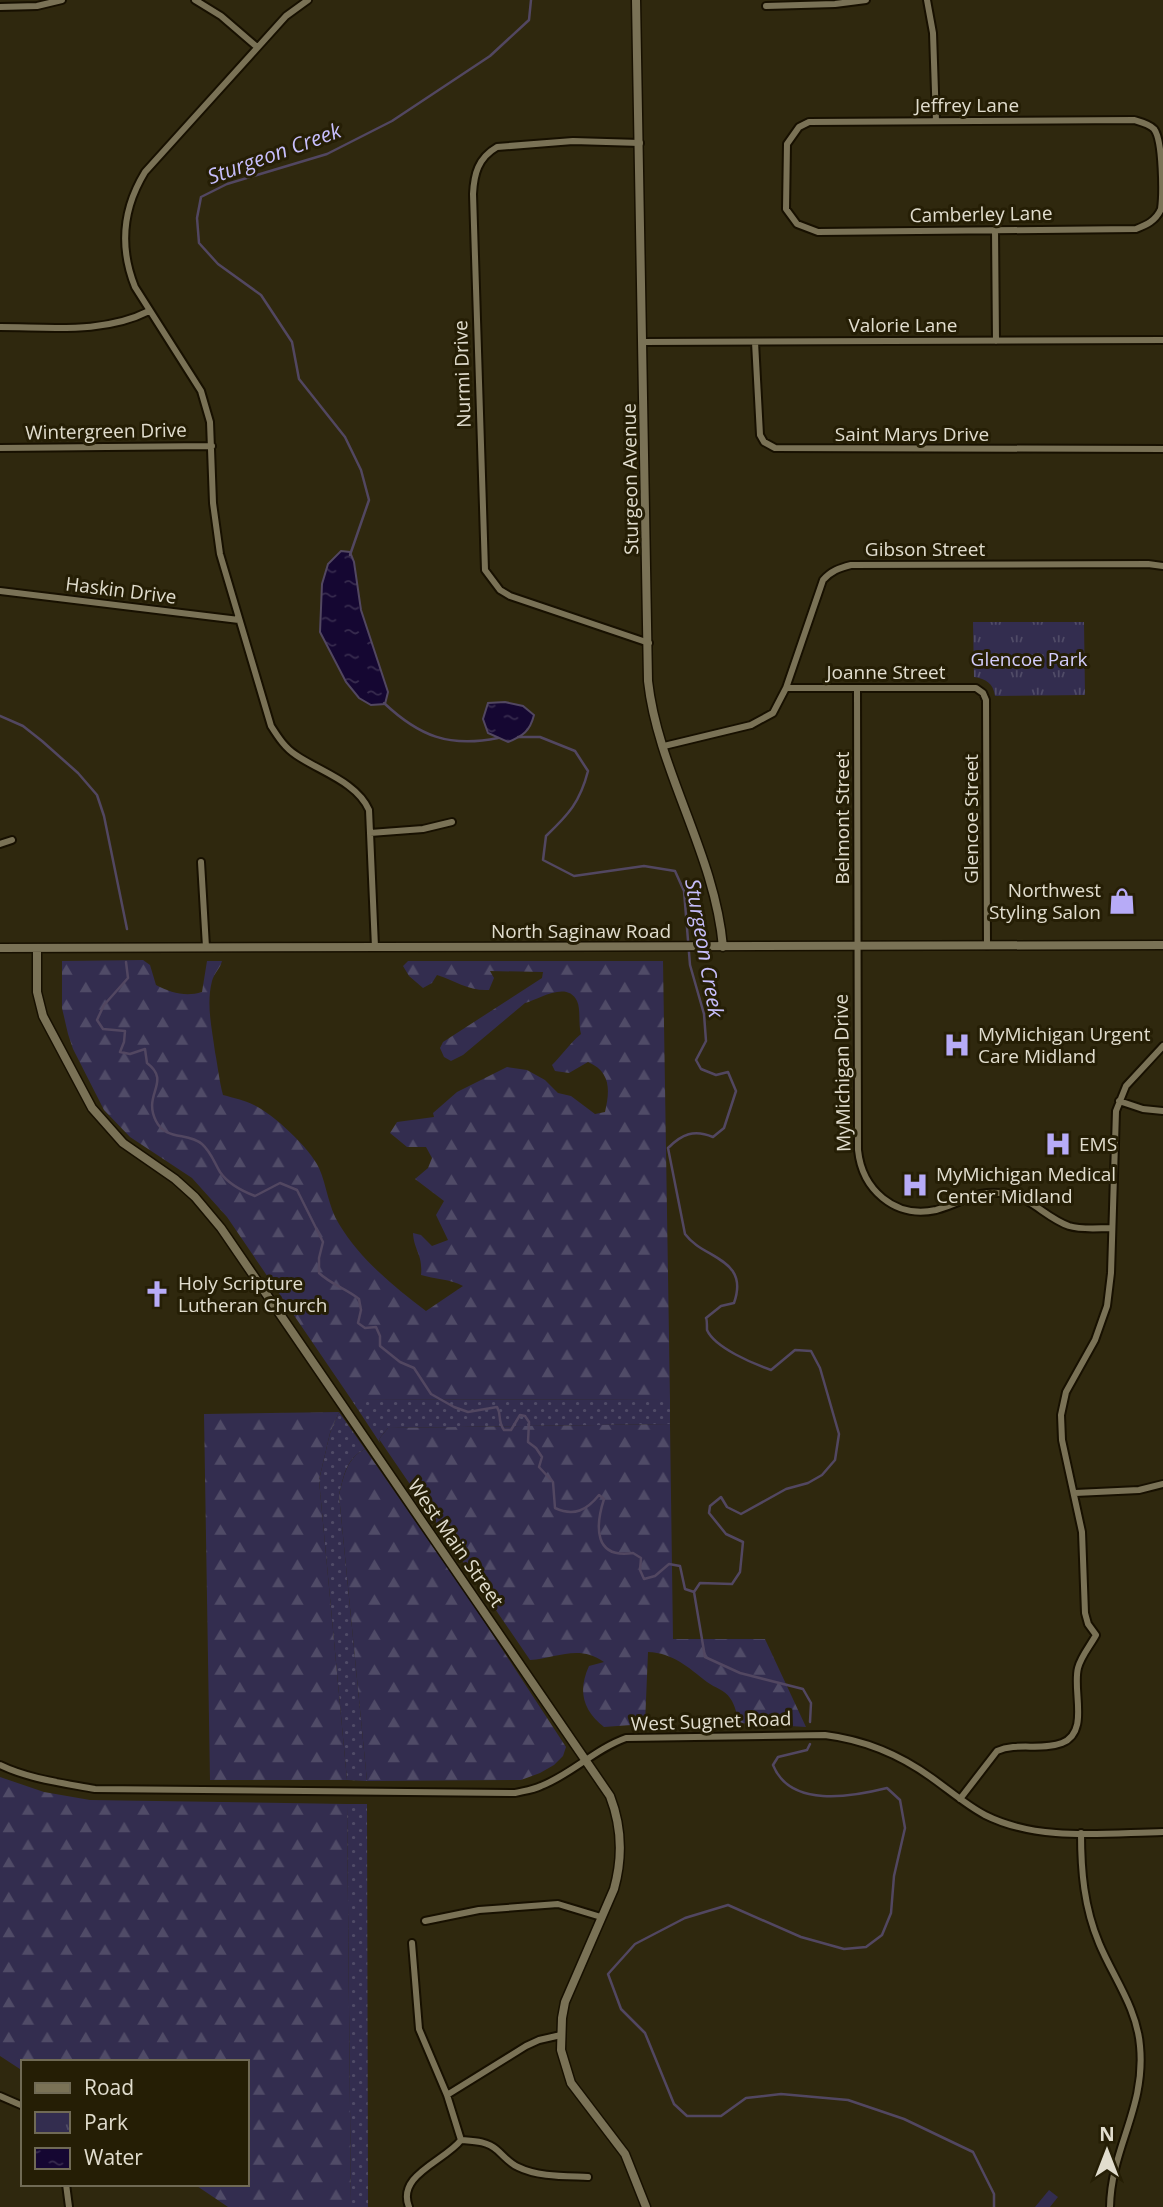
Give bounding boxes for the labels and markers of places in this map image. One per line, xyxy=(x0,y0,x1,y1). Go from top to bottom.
place label: Northwest Styling Salon xyxy=(989,877,1101,925)
shop icon: Northwest Styling Salon xyxy=(1107,886,1137,916)
place label: MyMichigan Urgent Care Midland xyxy=(978,1021,1151,1069)
hospital icon: MyMichigan Urgent Care Midland xyxy=(942,1030,972,1060)
hospital icon: EMS xyxy=(1043,1129,1073,1159)
place label: EMS xyxy=(1079,1131,1117,1157)
place label: MyMichigan Medical Center Midland xyxy=(936,1161,1116,1209)
hospital icon: MyMichigan Medical Center Midland xyxy=(900,1170,930,1200)
place label: Holy Scripture Lutheran Church xyxy=(178,1270,327,1318)
church icon: Holy Scripture Lutheran Church xyxy=(142,1279,172,1309)

